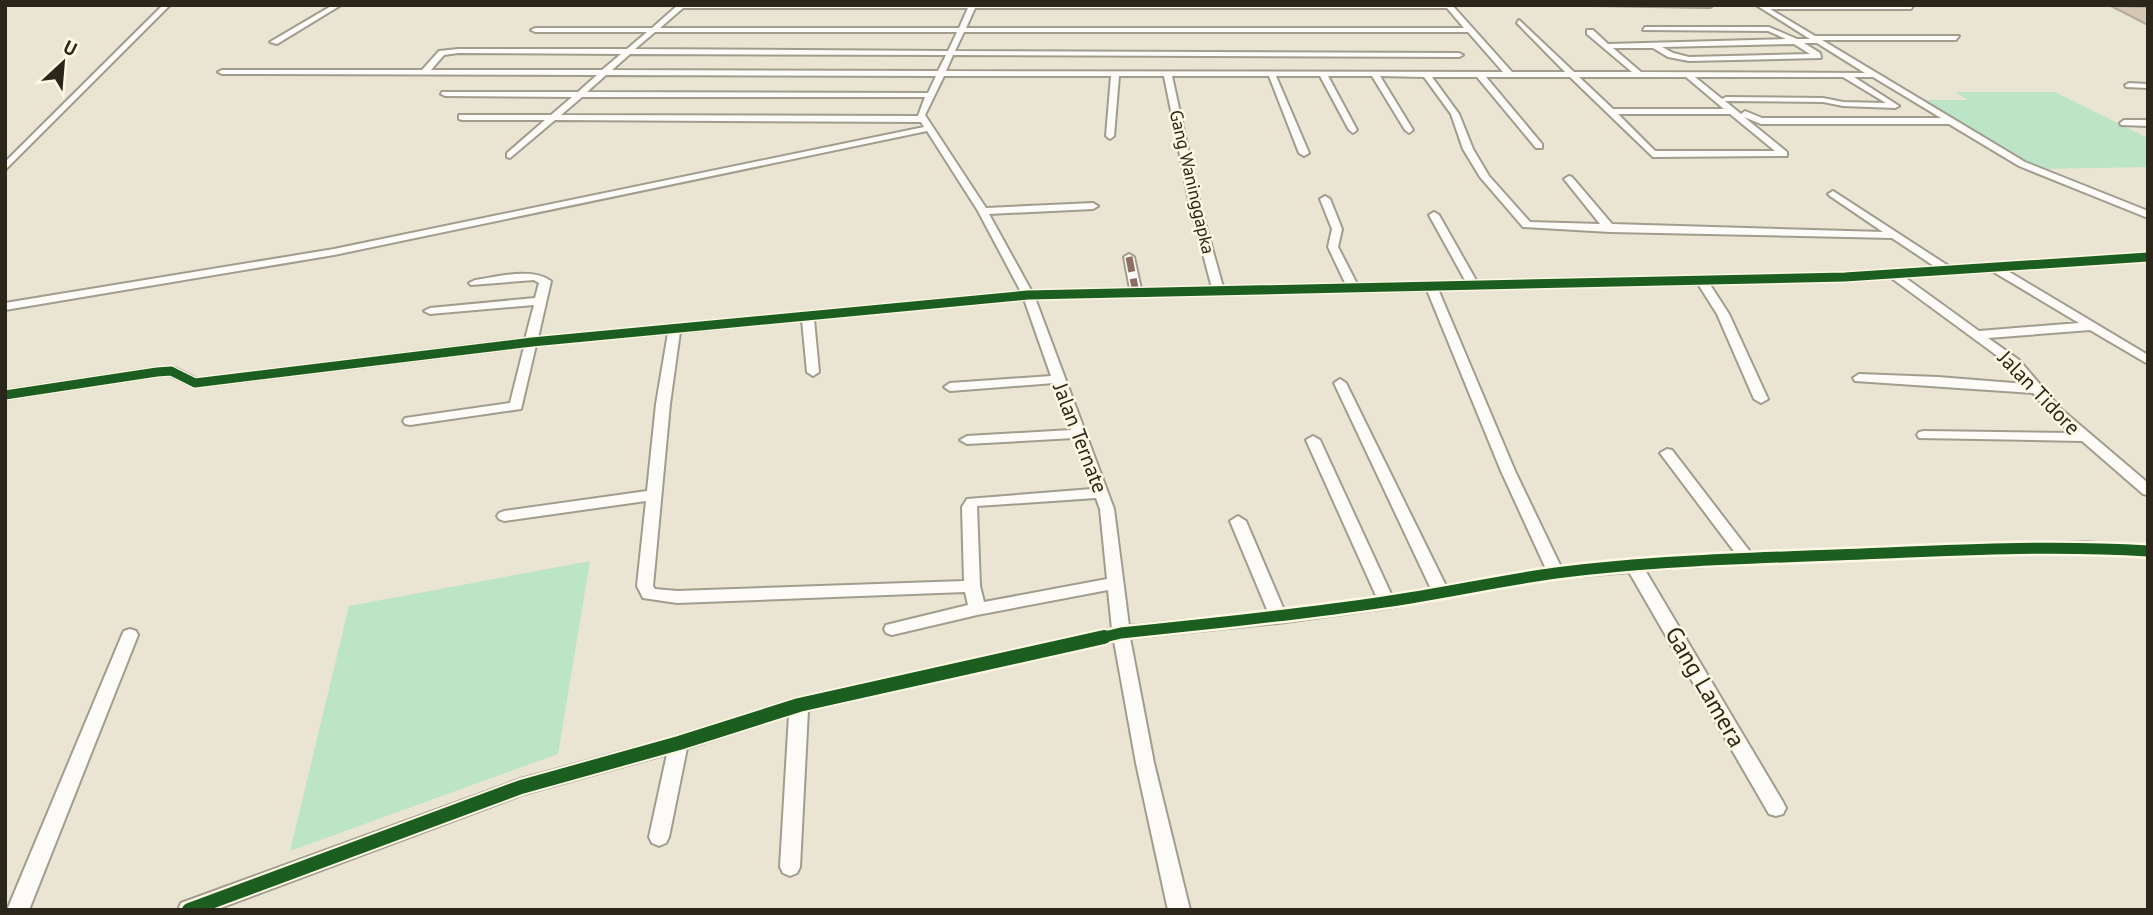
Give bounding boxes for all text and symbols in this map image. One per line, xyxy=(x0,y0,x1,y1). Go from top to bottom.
north arrow xyxy=(28,28,98,98)
text: U xyxy=(60,34,81,61)
street label: Gang Waninggapka xyxy=(1165,108,1220,256)
street label: Jalan Tidore xyxy=(1992,344,2086,441)
street label: Jalan Ternate xyxy=(1047,378,1114,497)
street label: Gang Lamera xyxy=(1658,621,1753,753)

